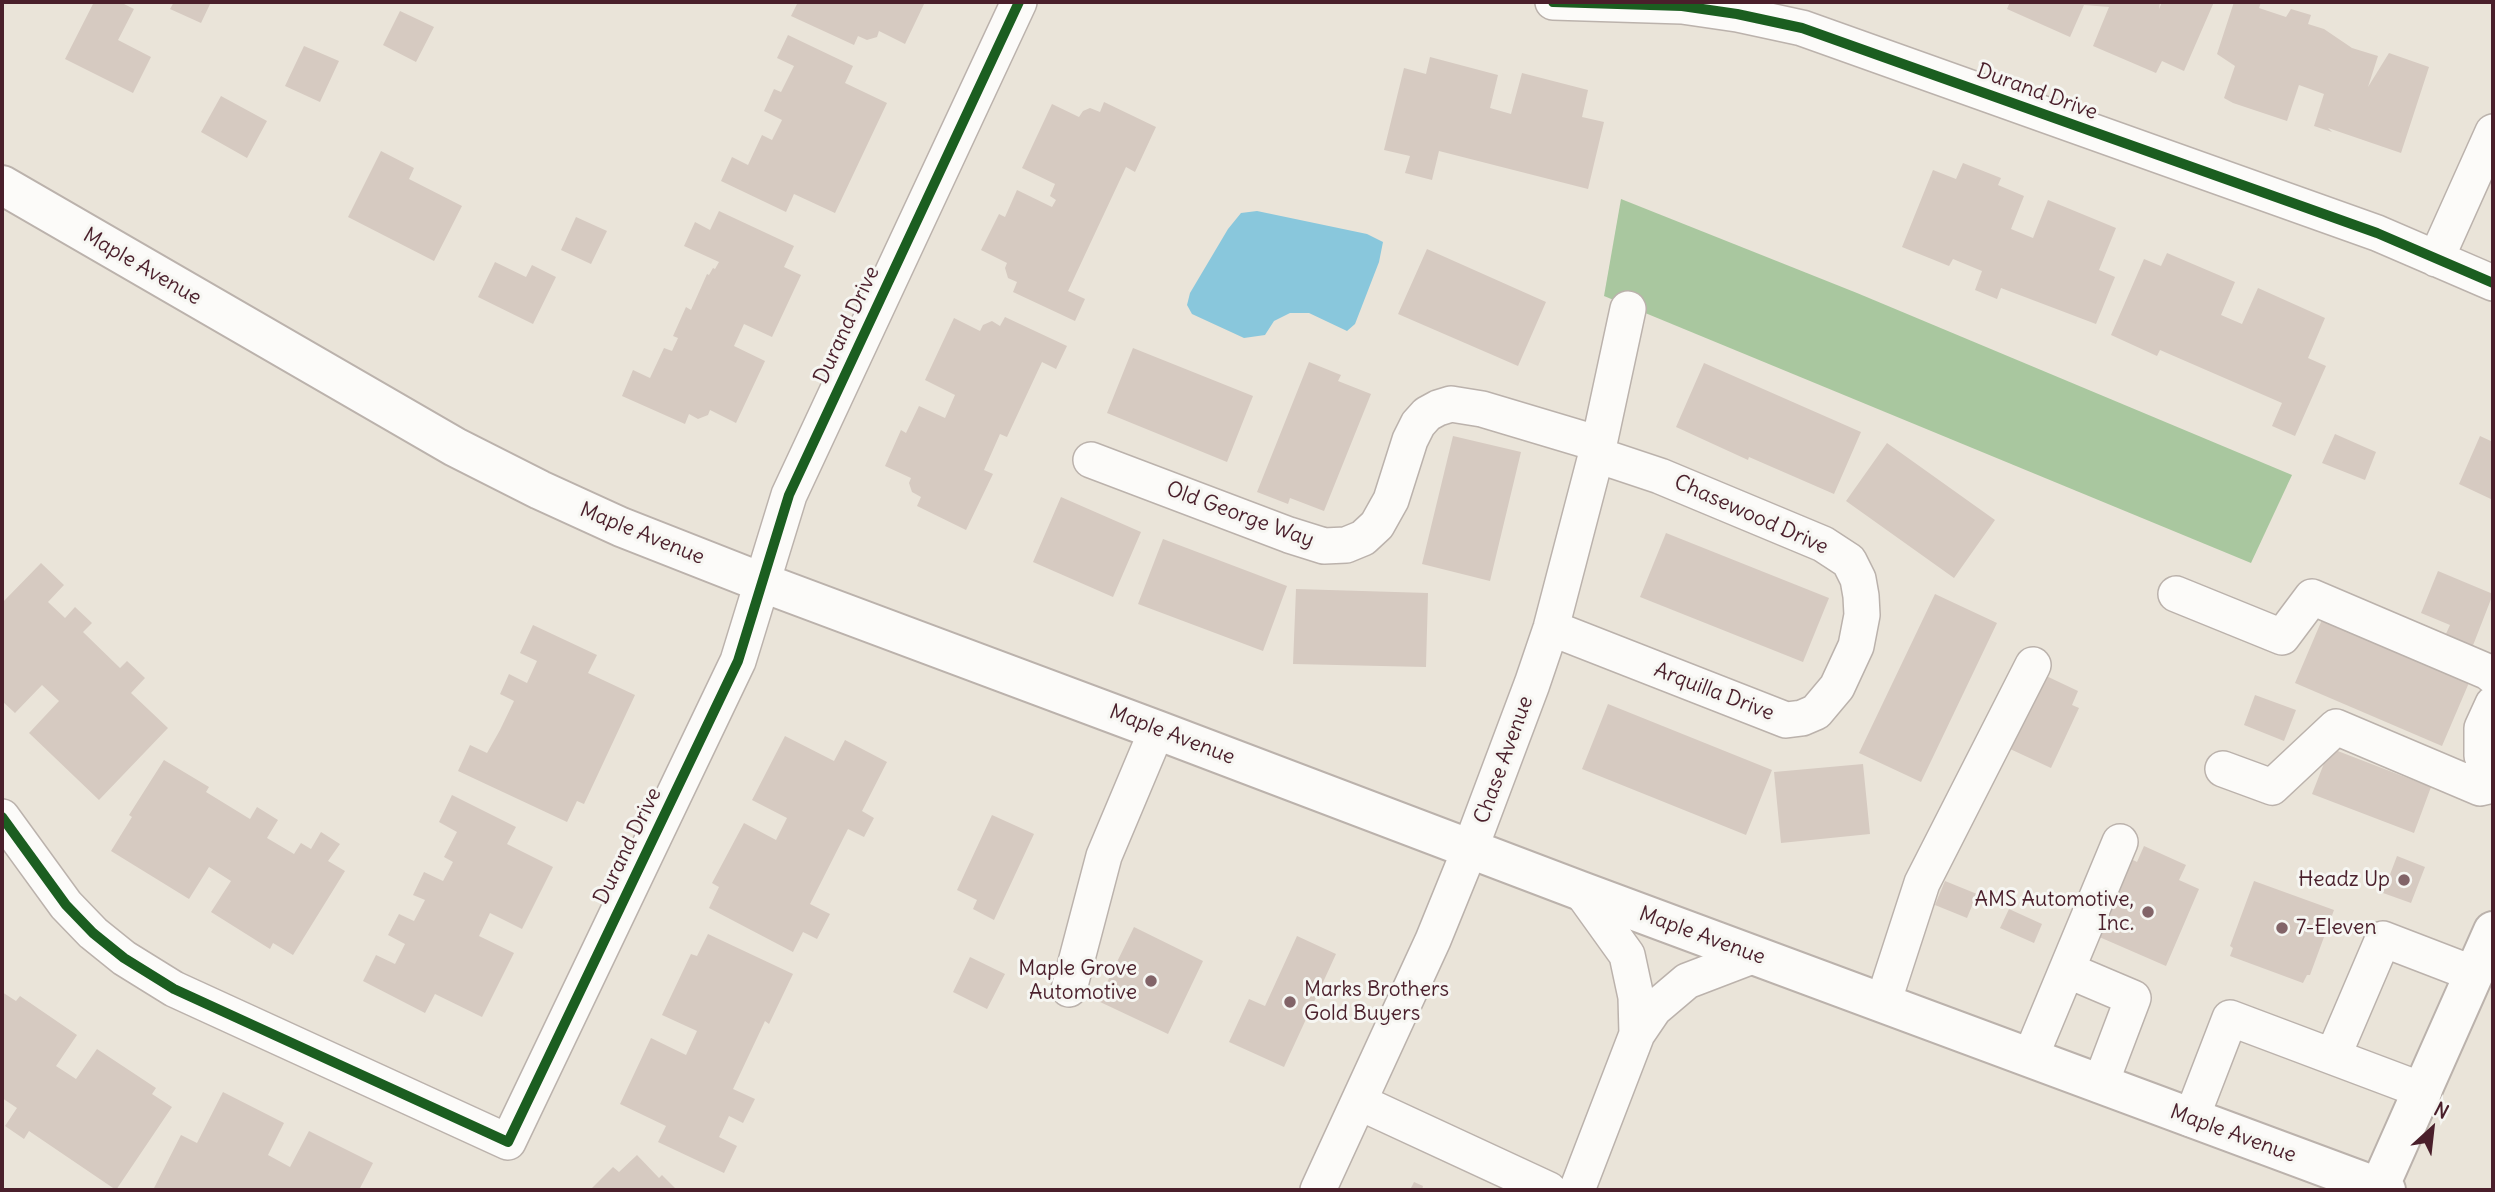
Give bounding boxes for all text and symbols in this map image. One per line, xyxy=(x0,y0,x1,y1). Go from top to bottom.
street label: Durand Drive xyxy=(1973,59,2101,125)
street label: Maple Avenue xyxy=(78,223,206,311)
street label: Durand Drive xyxy=(809,262,885,388)
street label: Chasewood Drive xyxy=(1670,470,1832,560)
street label: Old George Way xyxy=(1163,477,1317,553)
street label: Maple Avenue xyxy=(576,498,708,570)
street label: Arquilla Drive xyxy=(1650,658,1778,726)
street label: Chase Avenue xyxy=(1469,693,1539,827)
street label: Maple Avenue xyxy=(1106,700,1238,770)
street label: Durand Drive xyxy=(589,784,667,908)
place label: Headz Up xyxy=(2298,867,2390,893)
marker: Headz Up xyxy=(2396,872,2412,888)
place label: AMS Automotive, Inc. xyxy=(1974,887,2134,937)
street label: Maple Avenue xyxy=(1636,902,1768,970)
marker: AMS Automotive, Inc. xyxy=(2140,904,2156,920)
place label: 7-Eleven xyxy=(2296,915,2377,941)
marker: 7-Eleven xyxy=(2274,920,2290,936)
place label: Maple Grove Automotive xyxy=(1018,956,1137,1006)
marker: Maple Grove Automotive xyxy=(1143,973,1159,989)
place label: Marks Brothers Gold Buyers xyxy=(1304,977,1449,1027)
marker: Marks Brothers Gold Buyers xyxy=(1282,994,1298,1010)
north arrow xyxy=(2397,1094,2467,1164)
text: N xyxy=(2430,1097,2453,1124)
street label: Maple Avenue xyxy=(2167,1100,2299,1168)

